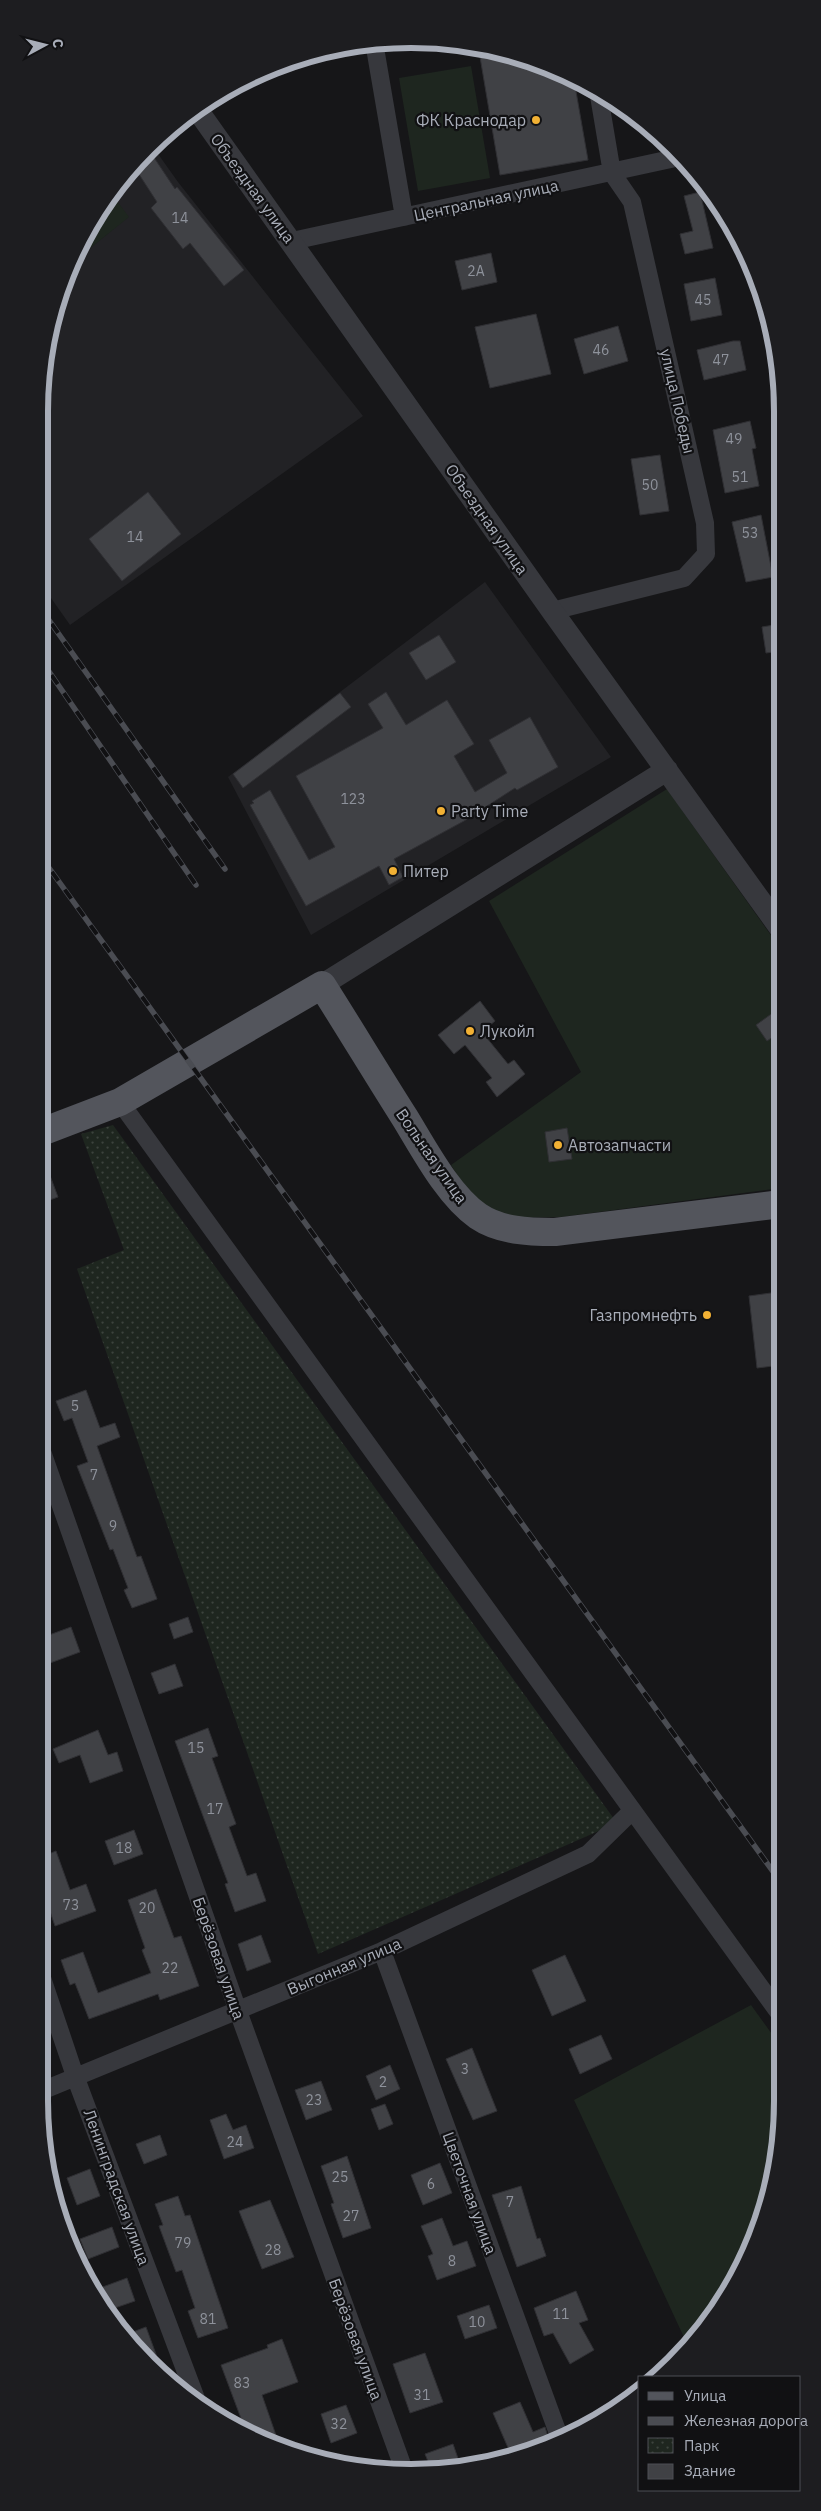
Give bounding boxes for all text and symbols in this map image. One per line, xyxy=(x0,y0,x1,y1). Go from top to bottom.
north arrow xyxy=(20,20,70,70)
text: С xyxy=(48,38,67,49)
place label: ФК Краснодар xyxy=(416,110,526,130)
marker: ФК Краснодар xyxy=(530,114,542,126)
street label: Объездная улица xyxy=(207,129,300,247)
street label: Центральная улица xyxy=(412,175,561,225)
house number: 14 xyxy=(172,209,188,227)
house number: 2А xyxy=(467,262,485,280)
house number: 45 xyxy=(695,291,711,309)
house number: 46 xyxy=(593,341,609,359)
street label: улица Победы xyxy=(656,347,700,455)
house number: 47 xyxy=(713,351,729,369)
house number: 49 xyxy=(726,430,742,448)
street label: Объездная улица xyxy=(441,460,533,579)
house number: 51 xyxy=(732,468,748,486)
house number: 50 xyxy=(642,476,658,494)
house number: 53 xyxy=(742,524,758,542)
house number: 14 xyxy=(127,528,143,546)
house number: 123 xyxy=(340,790,366,808)
place label: Party Time xyxy=(451,801,529,821)
marker: Party Time xyxy=(435,805,447,817)
place label: Питер xyxy=(403,861,449,881)
marker: Питер xyxy=(387,865,399,877)
place label: Лукойл xyxy=(480,1021,535,1041)
marker: Лукойл xyxy=(464,1025,476,1037)
street label: Вольная улица xyxy=(392,1105,472,1208)
place label: Автозапчасти xyxy=(568,1135,671,1155)
marker: Автозапчасти xyxy=(552,1139,564,1151)
place label: Газпромнефть xyxy=(589,1305,697,1325)
marker: Газпромнефть xyxy=(701,1309,713,1321)
house number: 5 xyxy=(71,1397,79,1415)
house number: 7 xyxy=(90,1466,98,1484)
house number: 9 xyxy=(109,1517,117,1535)
house number: 15 xyxy=(188,1739,204,1757)
house number: 17 xyxy=(207,1800,223,1818)
house number: 18 xyxy=(116,1839,132,1857)
street label: Берёзовая улица xyxy=(189,1894,249,2022)
house number: 73 xyxy=(63,1896,79,1914)
house number: 20 xyxy=(139,1899,155,1917)
street label: Выгонная улица xyxy=(284,1933,404,1999)
house number: 22 xyxy=(162,1959,178,1977)
house number: 3 xyxy=(461,2060,469,2078)
house number: 2 xyxy=(379,2073,387,2091)
house number: 23 xyxy=(306,2091,322,2109)
street label: Ленинградская улица xyxy=(79,2106,155,2268)
street label: Цветочная улица xyxy=(439,2129,502,2257)
house number: 24 xyxy=(227,2133,243,2151)
house number: 25 xyxy=(332,2168,348,2186)
house number: 6 xyxy=(427,2175,435,2193)
house number: 7 xyxy=(506,2193,514,2211)
house number: 27 xyxy=(343,2207,359,2225)
house number: 79 xyxy=(175,2234,191,2252)
house number: 28 xyxy=(265,2241,281,2259)
house number: 8 xyxy=(448,2252,456,2270)
street label: Берёзовая улица xyxy=(325,2275,387,2403)
house number: 11 xyxy=(553,2305,569,2323)
house number: 81 xyxy=(200,2310,216,2328)
house number: 10 xyxy=(469,2313,485,2331)
house number: 83 xyxy=(234,2374,250,2392)
legend xyxy=(638,2376,801,2491)
house number: 31 xyxy=(414,2386,430,2404)
text: Улица xyxy=(684,2386,726,2405)
text: Железная дорога xyxy=(684,2411,808,2430)
house number: 32 xyxy=(331,2415,347,2433)
text: Парк xyxy=(684,2436,719,2455)
text: Здание xyxy=(684,2461,736,2480)

